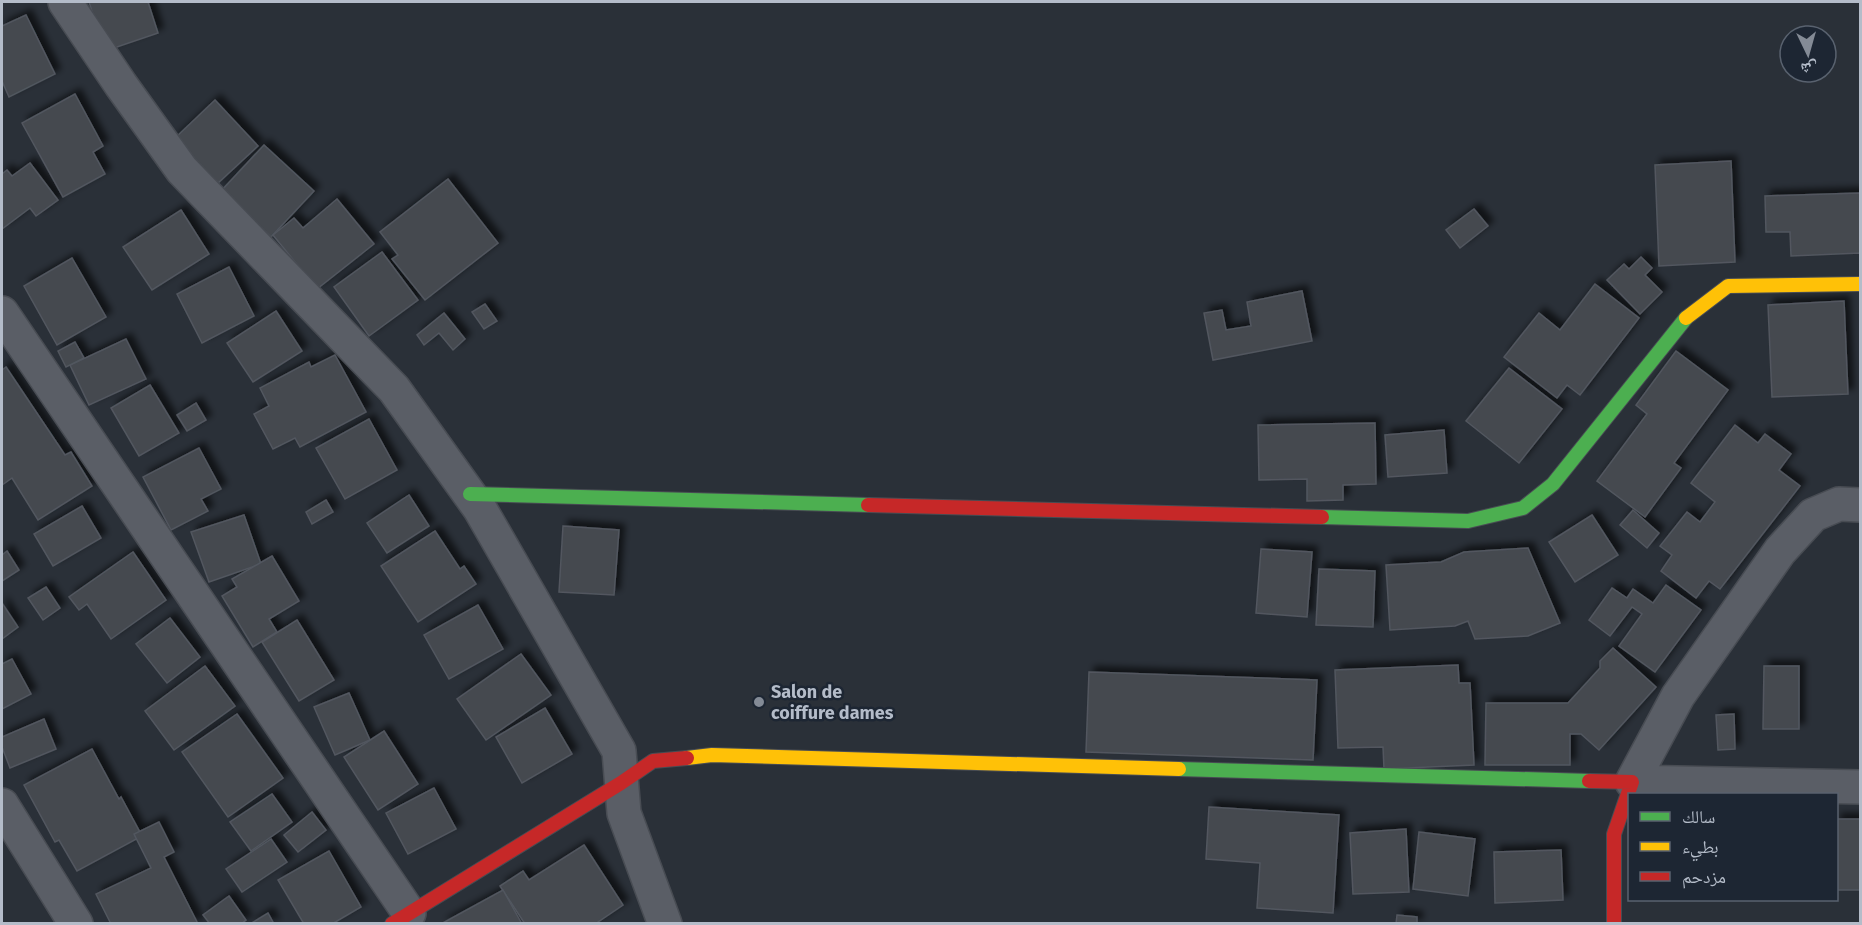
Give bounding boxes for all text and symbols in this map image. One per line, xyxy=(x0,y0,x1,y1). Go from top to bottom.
north arrow xyxy=(1778,24,1838,84)
text: ش xyxy=(1800,58,1819,79)
place label: Salon de coiffure dames xyxy=(771,681,894,724)
marker: Salon de coiffure dames xyxy=(752,695,766,709)
legend xyxy=(1628,793,1838,901)
text: سالك xyxy=(1682,806,1715,828)
text: بطيء xyxy=(1682,836,1719,862)
text: مزدحم xyxy=(1682,866,1726,889)

